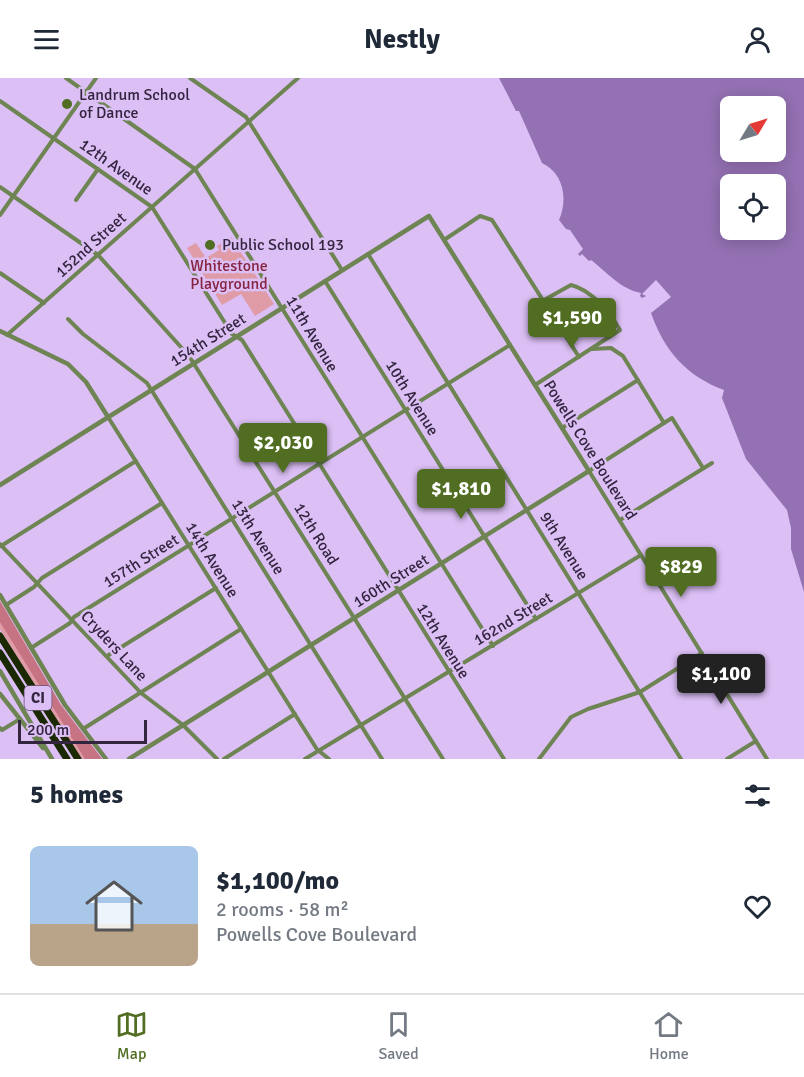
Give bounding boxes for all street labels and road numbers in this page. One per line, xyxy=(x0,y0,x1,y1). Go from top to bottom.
street label: 12th Avenue xyxy=(75,134,157,200)
street label: 152nd Street xyxy=(51,208,131,282)
street label: 11th Avenue xyxy=(281,292,343,376)
street label: 154th Street xyxy=(166,309,250,371)
street label: 10th Avenue xyxy=(381,357,443,439)
street label: Powells Cove Boulevard xyxy=(539,376,641,524)
street label: 13th Avenue xyxy=(227,496,289,578)
street label: 12th Road xyxy=(289,499,343,569)
street label: 9th Avenue xyxy=(535,508,593,584)
street label: 14th Avenue xyxy=(181,519,243,601)
street label: 157th Street xyxy=(99,530,183,592)
street label: 160th Street xyxy=(349,550,433,612)
street label: 162nd Street xyxy=(470,587,556,650)
street label: 12th Avenue xyxy=(412,600,474,682)
street label: Cryders Lane xyxy=(76,607,152,685)
road number: CI xyxy=(24,686,51,710)

